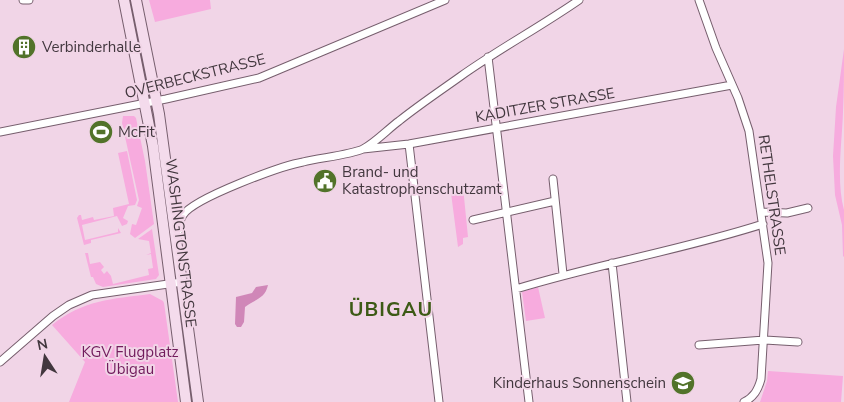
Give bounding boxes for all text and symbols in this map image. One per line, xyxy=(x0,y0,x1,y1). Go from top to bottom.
building icon: Verbinderhalle xyxy=(11,34,37,60)
place label: Verbinderhalle xyxy=(41,37,141,57)
street label: OVERBECKSTRASSE xyxy=(123,49,267,103)
street label: KADITZER STRASSE xyxy=(474,83,616,127)
sports icon: McFit xyxy=(88,119,114,145)
place label: McFit xyxy=(118,122,155,142)
street label: RETHELSTRASSE xyxy=(754,133,790,257)
street label: WASHINGTONSTRASSE xyxy=(161,158,201,328)
place label: Brand- und Katastrophenschutzamt xyxy=(342,162,502,199)
public building icon: Brand- und Katastrophenschutzamt xyxy=(312,168,338,194)
district label: ÜBIGAU xyxy=(349,296,433,323)
north arrow xyxy=(20,332,70,382)
text: N xyxy=(35,334,50,355)
park label: KGV Flugplatz Übigau xyxy=(81,342,179,379)
school or university icon: Kinderhaus Sonnenschein xyxy=(670,370,696,396)
place label: Kinderhaus Sonnenschein xyxy=(493,373,666,393)

